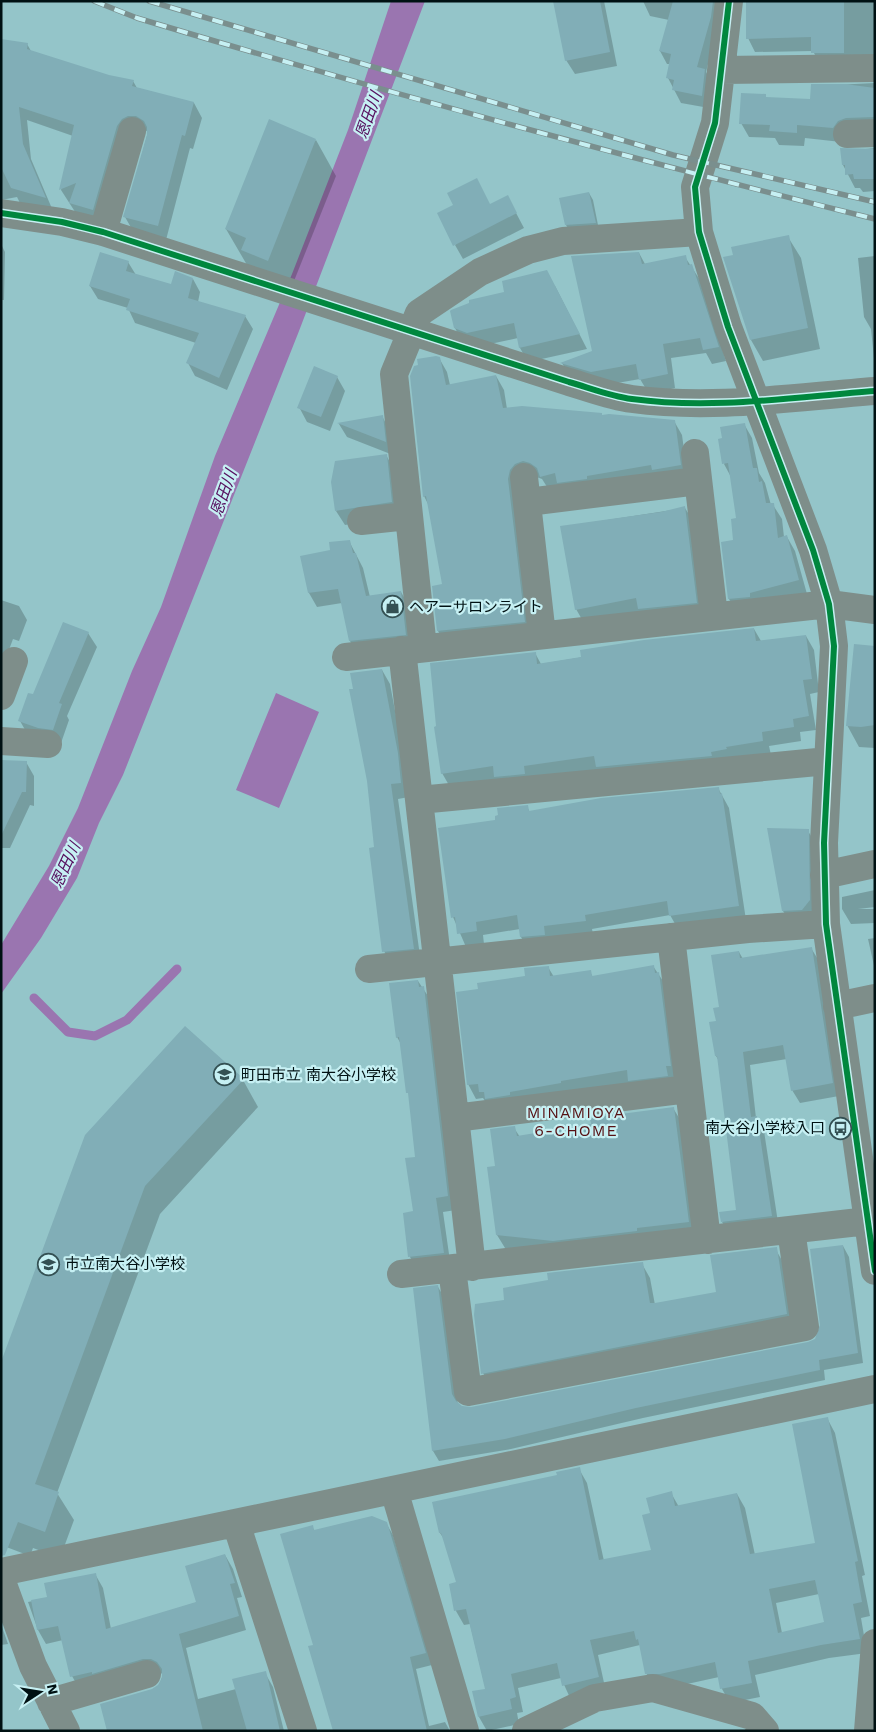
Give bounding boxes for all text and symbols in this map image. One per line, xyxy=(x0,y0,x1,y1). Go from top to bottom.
water label: 恩田川 xyxy=(351,87,386,141)
water label: 恩田川 xyxy=(206,465,241,519)
shop icon: ヘアーサロンライト xyxy=(381,595,405,619)
place label: ヘアーサロンライト xyxy=(409,598,543,616)
water label: 恩田川 xyxy=(47,838,85,891)
school or university icon: 町田市立 南大谷小学校 xyxy=(213,1063,237,1087)
place label: 町田市立 南大谷小学校 xyxy=(241,1066,396,1084)
district label: MINAMIOYA 6-CHOME xyxy=(527,1103,625,1140)
bus stop icon: 南大谷小学校入口 xyxy=(829,1116,853,1140)
place label: 南大谷小学校入口 xyxy=(705,1119,825,1137)
school or university icon: 市立南大谷小学校 xyxy=(37,1252,61,1276)
place label: 市立南大谷小学校 xyxy=(65,1255,185,1273)
north arrow xyxy=(15,1667,65,1717)
text: N xyxy=(44,1683,62,1696)

